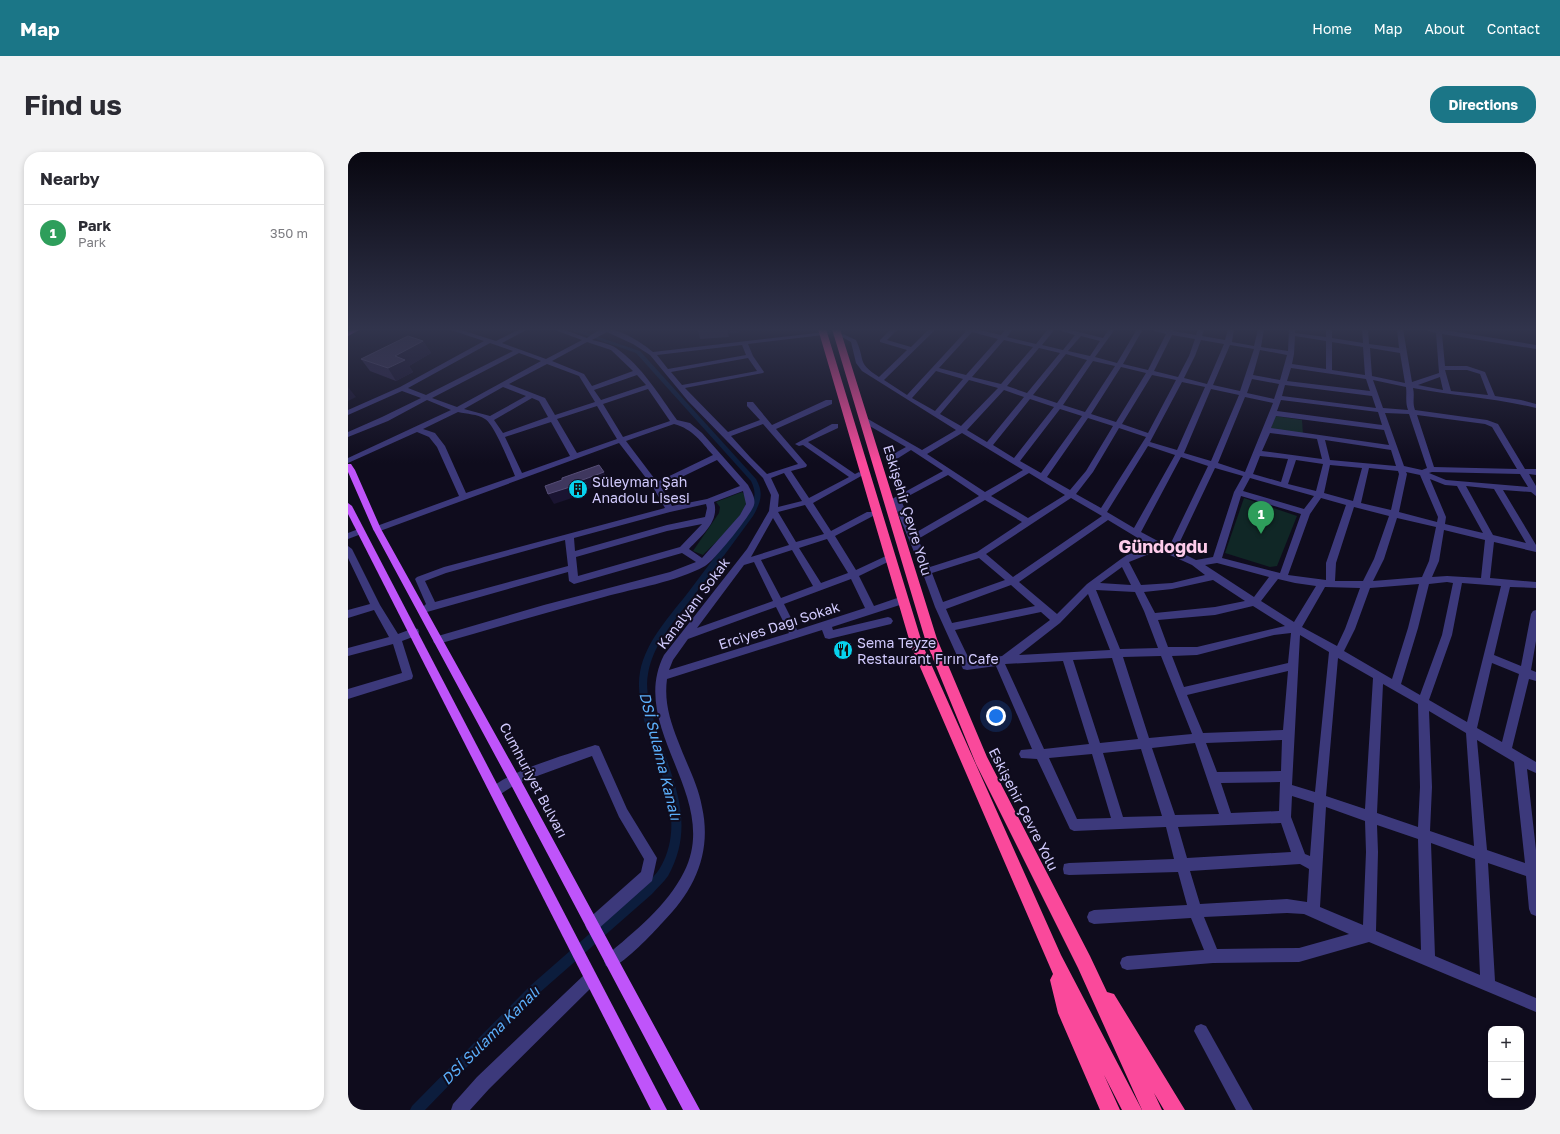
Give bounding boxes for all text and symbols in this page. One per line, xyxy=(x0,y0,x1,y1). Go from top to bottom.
text: Map xyxy=(20,17,60,40)
text: Home xyxy=(1312,20,1352,37)
text: Map xyxy=(1374,20,1402,37)
text: About xyxy=(1424,20,1465,37)
text: Contact xyxy=(1487,20,1540,37)
button: Directions xyxy=(1430,86,1536,123)
text: Find us xyxy=(24,88,122,121)
text: Nearby xyxy=(40,168,100,189)
text: Park xyxy=(78,216,111,234)
text: 1 xyxy=(50,225,56,241)
text: 350 m xyxy=(270,225,308,241)
text: Park xyxy=(78,234,106,250)
street label: Eskişehir Çevre Yolu xyxy=(880,443,936,577)
place label: Süleyman Şah Anadolu Lisesi xyxy=(592,473,690,506)
building icon: Süleyman Şah Anadolu Lisesi xyxy=(567,478,589,500)
pin: 1 xyxy=(1248,501,1274,534)
district label: Gündoğdu xyxy=(1118,535,1208,557)
street label: Kanalyanı Sokak xyxy=(653,554,733,652)
street label: Erciyes Dağı Sokak xyxy=(716,597,842,653)
place label: Sema Teyze Restaurant Fırın Cafe xyxy=(857,634,999,667)
restaurant icon: Sema Teyze Restaurant Fırın Cafe xyxy=(832,639,854,661)
water label: DSİ Sulama Kanalı xyxy=(636,690,686,823)
your location xyxy=(986,706,1006,726)
street label: Cumhuriyet Bulvarı xyxy=(496,719,572,841)
street label: Eskişehir Çevre Yolu xyxy=(986,745,1062,873)
water label: DSİ Sulama Kanalı xyxy=(437,982,543,1088)
map controls xyxy=(1488,1026,1524,1098)
button: + xyxy=(1488,1026,1524,1062)
button: − xyxy=(1488,1062,1524,1098)

